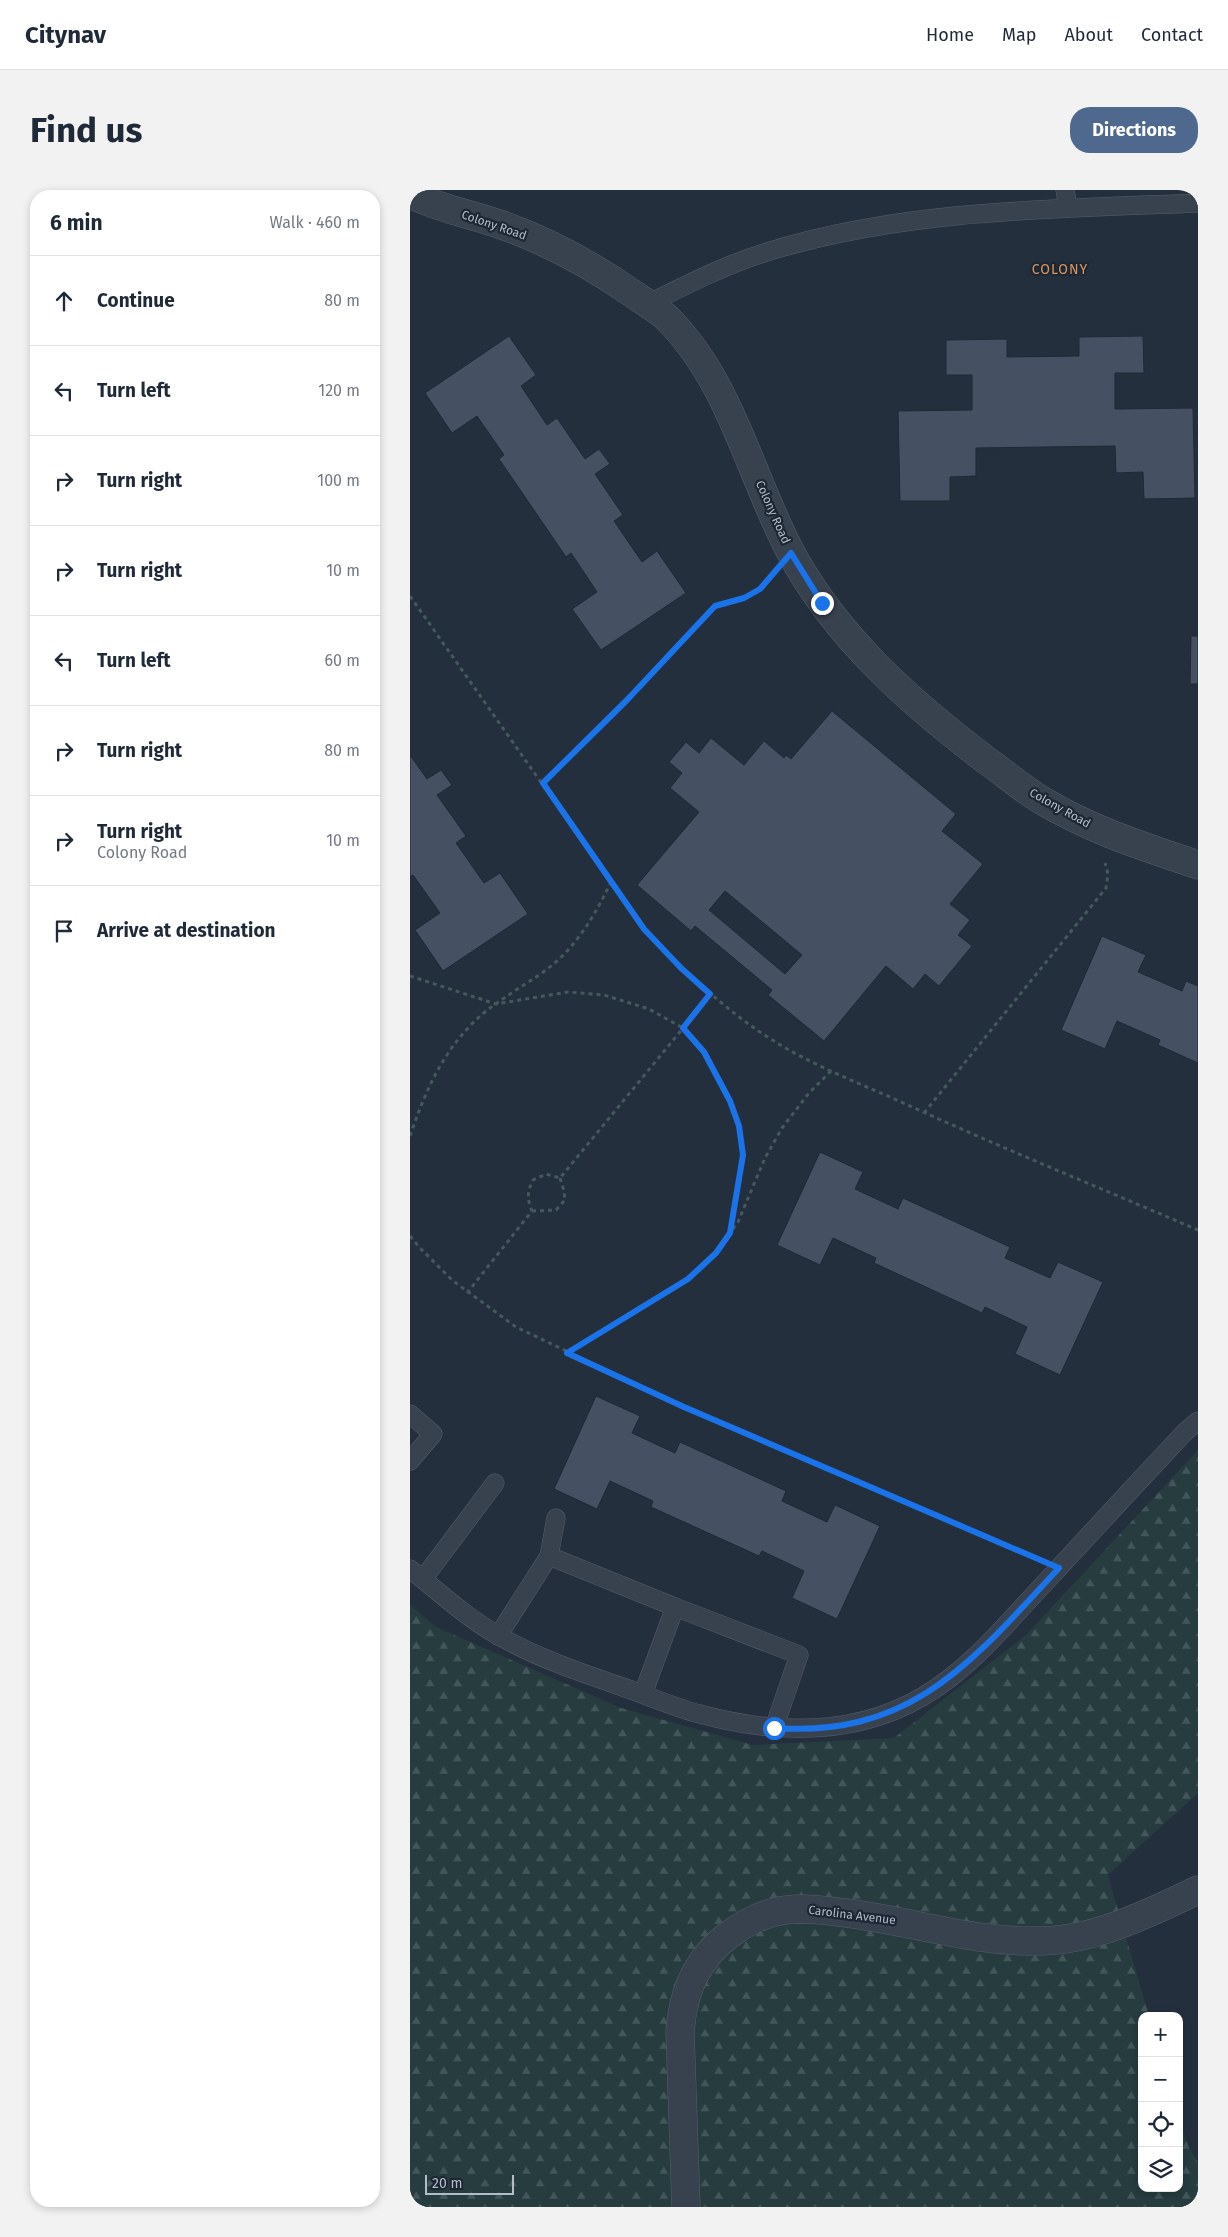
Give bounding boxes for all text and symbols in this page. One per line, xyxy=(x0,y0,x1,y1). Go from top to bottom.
text: Citynav xyxy=(25,21,106,49)
text: Home xyxy=(926,24,974,46)
text: Map xyxy=(1002,24,1036,46)
text: About xyxy=(1064,24,1113,46)
text: Contact xyxy=(1141,24,1203,46)
button: Directions xyxy=(1070,107,1198,153)
text: Find us xyxy=(30,109,142,151)
street label: Colony Road xyxy=(460,207,528,243)
text: 6 min xyxy=(50,210,103,236)
text: Walk · 460 m xyxy=(270,213,360,232)
district label: COLONY xyxy=(1032,261,1088,278)
icon: ahead xyxy=(50,287,78,315)
text: Continue xyxy=(97,289,175,312)
text: 80 m xyxy=(324,291,360,310)
icon: left xyxy=(50,377,78,405)
text: Turn left xyxy=(97,379,171,402)
text: 120 m xyxy=(318,381,360,400)
icon: right xyxy=(50,467,78,495)
text: Turn right xyxy=(97,469,182,492)
text: 100 m xyxy=(317,471,360,490)
street label: Colony Road xyxy=(753,478,793,546)
icon: right xyxy=(50,557,78,585)
text: Turn right xyxy=(97,559,182,582)
text: 10 m xyxy=(326,561,360,580)
route end xyxy=(811,592,834,615)
icon: left xyxy=(50,647,78,675)
text: Turn left xyxy=(97,649,171,672)
text: 60 m xyxy=(325,651,360,670)
icon: right xyxy=(50,737,78,765)
text: Turn right xyxy=(97,739,182,762)
text: 80 m xyxy=(324,741,360,760)
street label: Colony Road xyxy=(1027,785,1093,831)
text: Turn right xyxy=(97,820,182,843)
icon: right xyxy=(50,827,78,855)
text: 10 m xyxy=(326,831,360,850)
text: Colony Road xyxy=(97,843,187,862)
icon: arrive xyxy=(50,917,78,945)
text: Arrive at destination xyxy=(97,919,276,942)
route start xyxy=(763,1717,786,1740)
street label: Carolina Avenue xyxy=(808,1903,896,1927)
map controls xyxy=(1138,2012,1183,2192)
button: + xyxy=(1138,2012,1183,2057)
button: − xyxy=(1138,2057,1183,2102)
button: locate xyxy=(1138,2102,1183,2147)
button: layers xyxy=(1138,2147,1183,2192)
scale bar xyxy=(425,2172,514,2195)
text: 20 m xyxy=(432,2175,462,2192)

